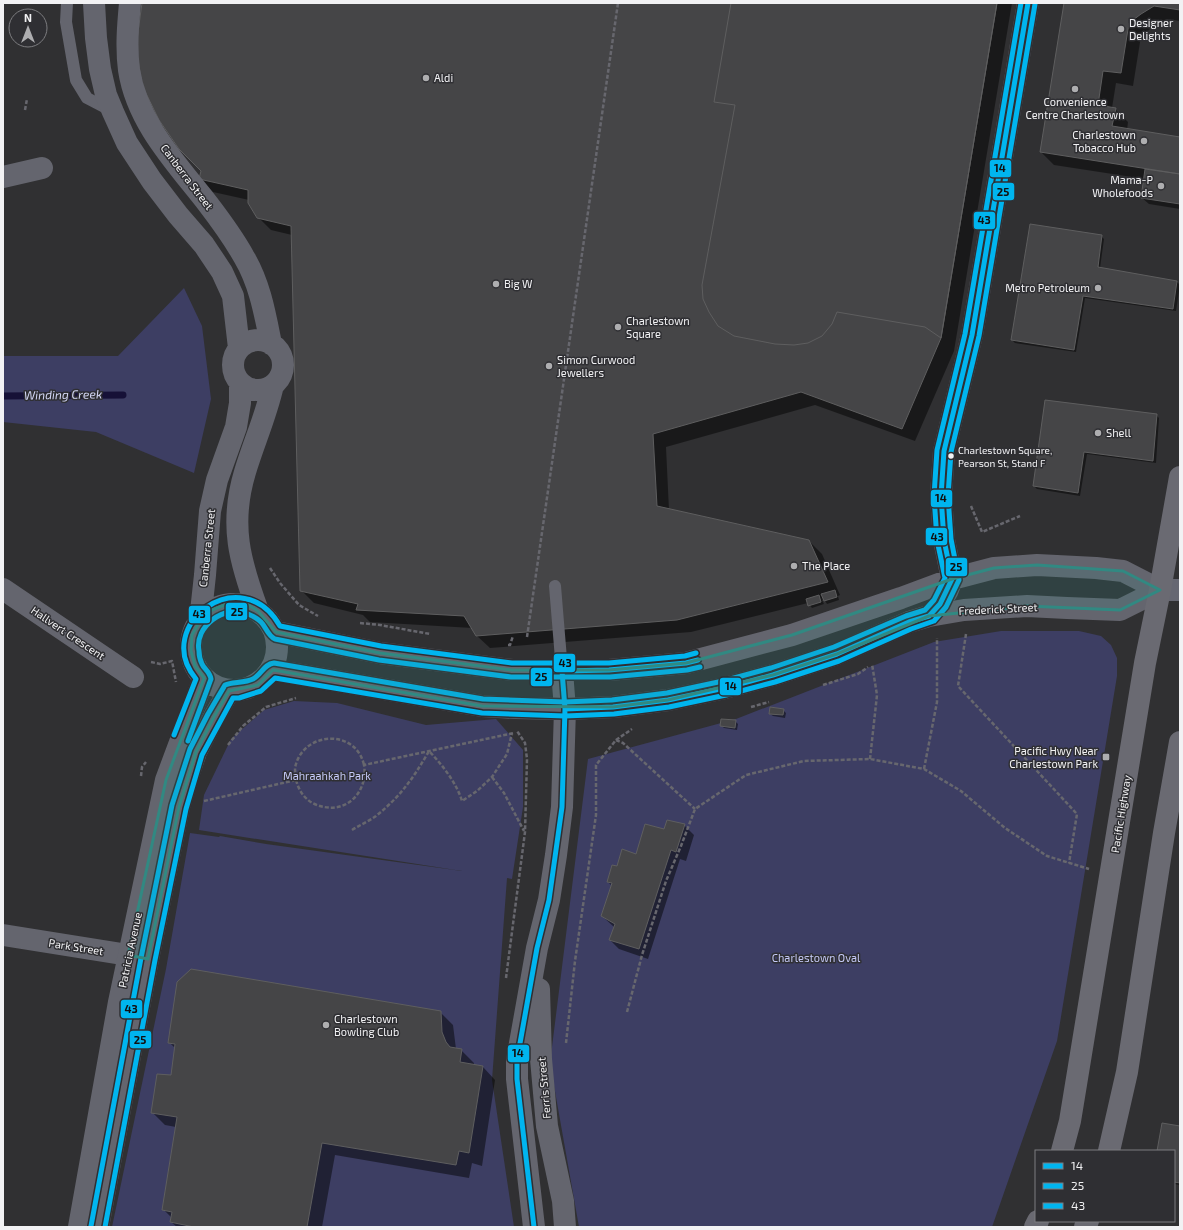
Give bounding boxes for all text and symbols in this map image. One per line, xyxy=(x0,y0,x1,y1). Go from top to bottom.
north arrow xyxy=(8,8,48,48)
text: N xyxy=(24,11,32,24)
place label: Designer Delights xyxy=(1129,16,1174,42)
marker: Designer Delights xyxy=(1116,24,1126,34)
place label: Aldi xyxy=(434,71,453,84)
marker: Aldi xyxy=(421,73,431,83)
marker: Convenience Centre Charlestown xyxy=(1070,84,1080,94)
place label: Convenience Centre Charlestown xyxy=(1025,95,1125,121)
place label: Charlestown Tobacco Hub xyxy=(1072,128,1136,154)
marker: Charlestown Tobacco Hub xyxy=(1139,136,1149,146)
street label: Canberra Street xyxy=(159,141,216,212)
line badge: 14 xyxy=(989,159,1012,178)
text: 14 xyxy=(994,161,1006,174)
place label: Mama-P Wholefoods xyxy=(1092,173,1153,199)
marker: Mama-P Wholefoods xyxy=(1156,181,1166,191)
line badge: 25 xyxy=(992,182,1015,201)
text: 25 xyxy=(997,185,1009,198)
line badge: 43 xyxy=(973,211,996,230)
text: 43 xyxy=(977,213,991,226)
place label: Big W xyxy=(504,277,533,290)
marker: Big W xyxy=(491,279,501,289)
place label: Metro Petroleum xyxy=(1005,281,1090,294)
marker: Metro Petroleum xyxy=(1093,283,1103,293)
place label: Charlestown Square xyxy=(626,314,690,340)
marker: Charlestown Square xyxy=(613,322,623,332)
place label: Simon Curwood Jewellers xyxy=(557,353,635,379)
marker: Simon Curwood Jewellers xyxy=(544,361,554,371)
water label: Winding Creek xyxy=(24,386,102,402)
place label: Shell xyxy=(1106,426,1132,439)
marker: Shell xyxy=(1093,428,1103,438)
place label: Charlestown Square, Pearson St, Stand F xyxy=(958,444,1052,469)
marker: Charlestown Square, Pearson St, Stand F xyxy=(946,451,956,461)
line badge: 14 xyxy=(930,489,953,508)
text: 14 xyxy=(935,491,947,504)
street label: Canberra Street xyxy=(196,508,217,588)
line badge: 43 xyxy=(925,527,948,546)
text: 43 xyxy=(930,530,944,543)
line badge: 25 xyxy=(945,557,968,577)
place label: The Place xyxy=(802,559,850,572)
text: 25 xyxy=(950,560,962,573)
marker: The Place xyxy=(789,561,799,571)
street label: Frederick Street xyxy=(958,600,1038,617)
line badge: 25 xyxy=(225,602,248,621)
street label: Hallvert Crescent xyxy=(29,603,108,662)
line badge: 43 xyxy=(188,605,211,624)
text: 25 xyxy=(231,605,243,618)
text: 43 xyxy=(192,607,206,620)
line badge: 43 xyxy=(553,653,576,673)
text: 43 xyxy=(558,656,572,669)
line badge: 25 xyxy=(530,667,553,687)
text: 25 xyxy=(535,670,547,683)
line badge: 14 xyxy=(719,677,742,696)
text: 14 xyxy=(725,679,737,692)
place label: Pacific Hwy Near Charlestown Park xyxy=(1009,744,1099,770)
marker: Pacific Hwy Near Charlestown Park xyxy=(1101,752,1111,762)
park label: Mahraahkah Park xyxy=(283,769,371,782)
street label: Pacific Highway xyxy=(1108,774,1133,854)
street label: Patricia Avenue xyxy=(115,911,144,989)
street label: Park Street xyxy=(48,936,104,957)
park label: Charlestown Oval xyxy=(772,951,861,964)
line badge: 43 xyxy=(120,999,143,1019)
text: 43 xyxy=(124,1002,138,1015)
place label: Charlestown Bowling Club xyxy=(334,1012,399,1038)
marker: Charlestown Bowling Club xyxy=(321,1020,331,1030)
line badge: 25 xyxy=(129,1030,152,1049)
text: 25 xyxy=(134,1033,146,1046)
line badge: 14 xyxy=(507,1044,530,1063)
text: 14 xyxy=(512,1046,524,1059)
street label: Ferris Street xyxy=(534,1057,553,1119)
legend xyxy=(1035,1150,1175,1222)
text: 14 xyxy=(1071,1158,1083,1172)
text: 25 xyxy=(1071,1178,1084,1192)
text: 43 xyxy=(1071,1198,1085,1212)

